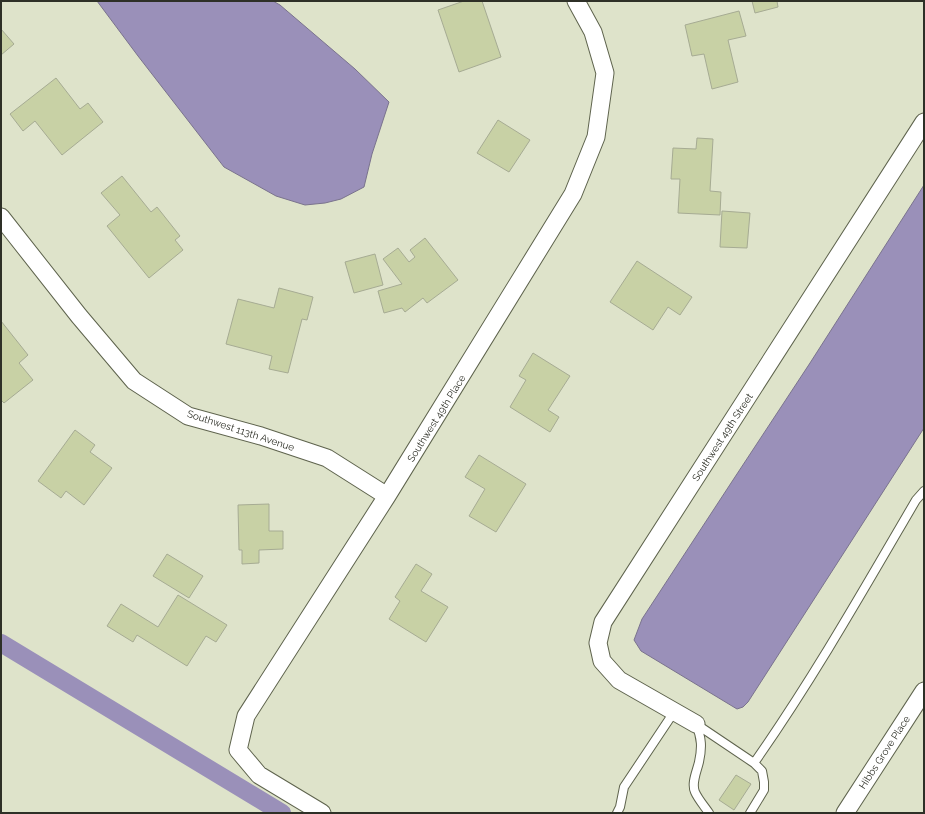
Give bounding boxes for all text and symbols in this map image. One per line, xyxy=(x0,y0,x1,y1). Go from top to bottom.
street label: Southwest 49th Place xyxy=(405,373,468,464)
street label: Southwest 49th Street xyxy=(690,391,755,483)
street label: Southwest 113th Avenue xyxy=(186,408,296,453)
street label: Hibbs Grove Place xyxy=(857,714,912,791)

